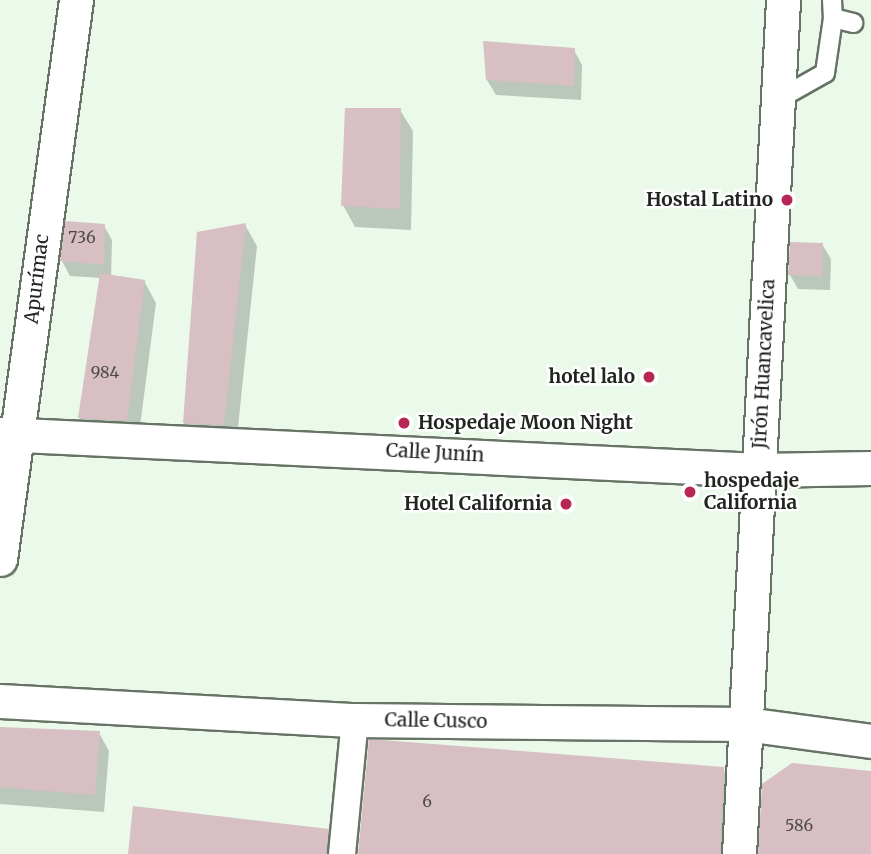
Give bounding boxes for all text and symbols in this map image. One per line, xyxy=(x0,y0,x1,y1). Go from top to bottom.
place label: Hostal Latino xyxy=(646,189,773,211)
marker: Hostal Latino xyxy=(779,192,795,208)
house number: 736 xyxy=(68,227,96,247)
street label: Apurímac xyxy=(20,233,54,325)
street label: Jirón Huancavelica xyxy=(748,278,780,450)
house number: 984 xyxy=(91,362,119,382)
place label: hotel lalo xyxy=(549,366,635,388)
marker: hotel lalo xyxy=(641,369,657,385)
place label: Hospedaje Moon Night xyxy=(418,412,633,434)
marker: Hospedaje Moon Night xyxy=(396,415,412,431)
street label: Calle Junín xyxy=(385,439,485,467)
place label: hospedaje California xyxy=(704,470,799,514)
marker: hospedaje California xyxy=(682,484,698,500)
place label: Hotel California xyxy=(404,493,552,515)
marker: Hotel California xyxy=(558,496,574,512)
street label: Calle Cusco xyxy=(384,709,488,733)
house number: 6 xyxy=(422,791,432,811)
house number: 586 xyxy=(785,815,813,835)

